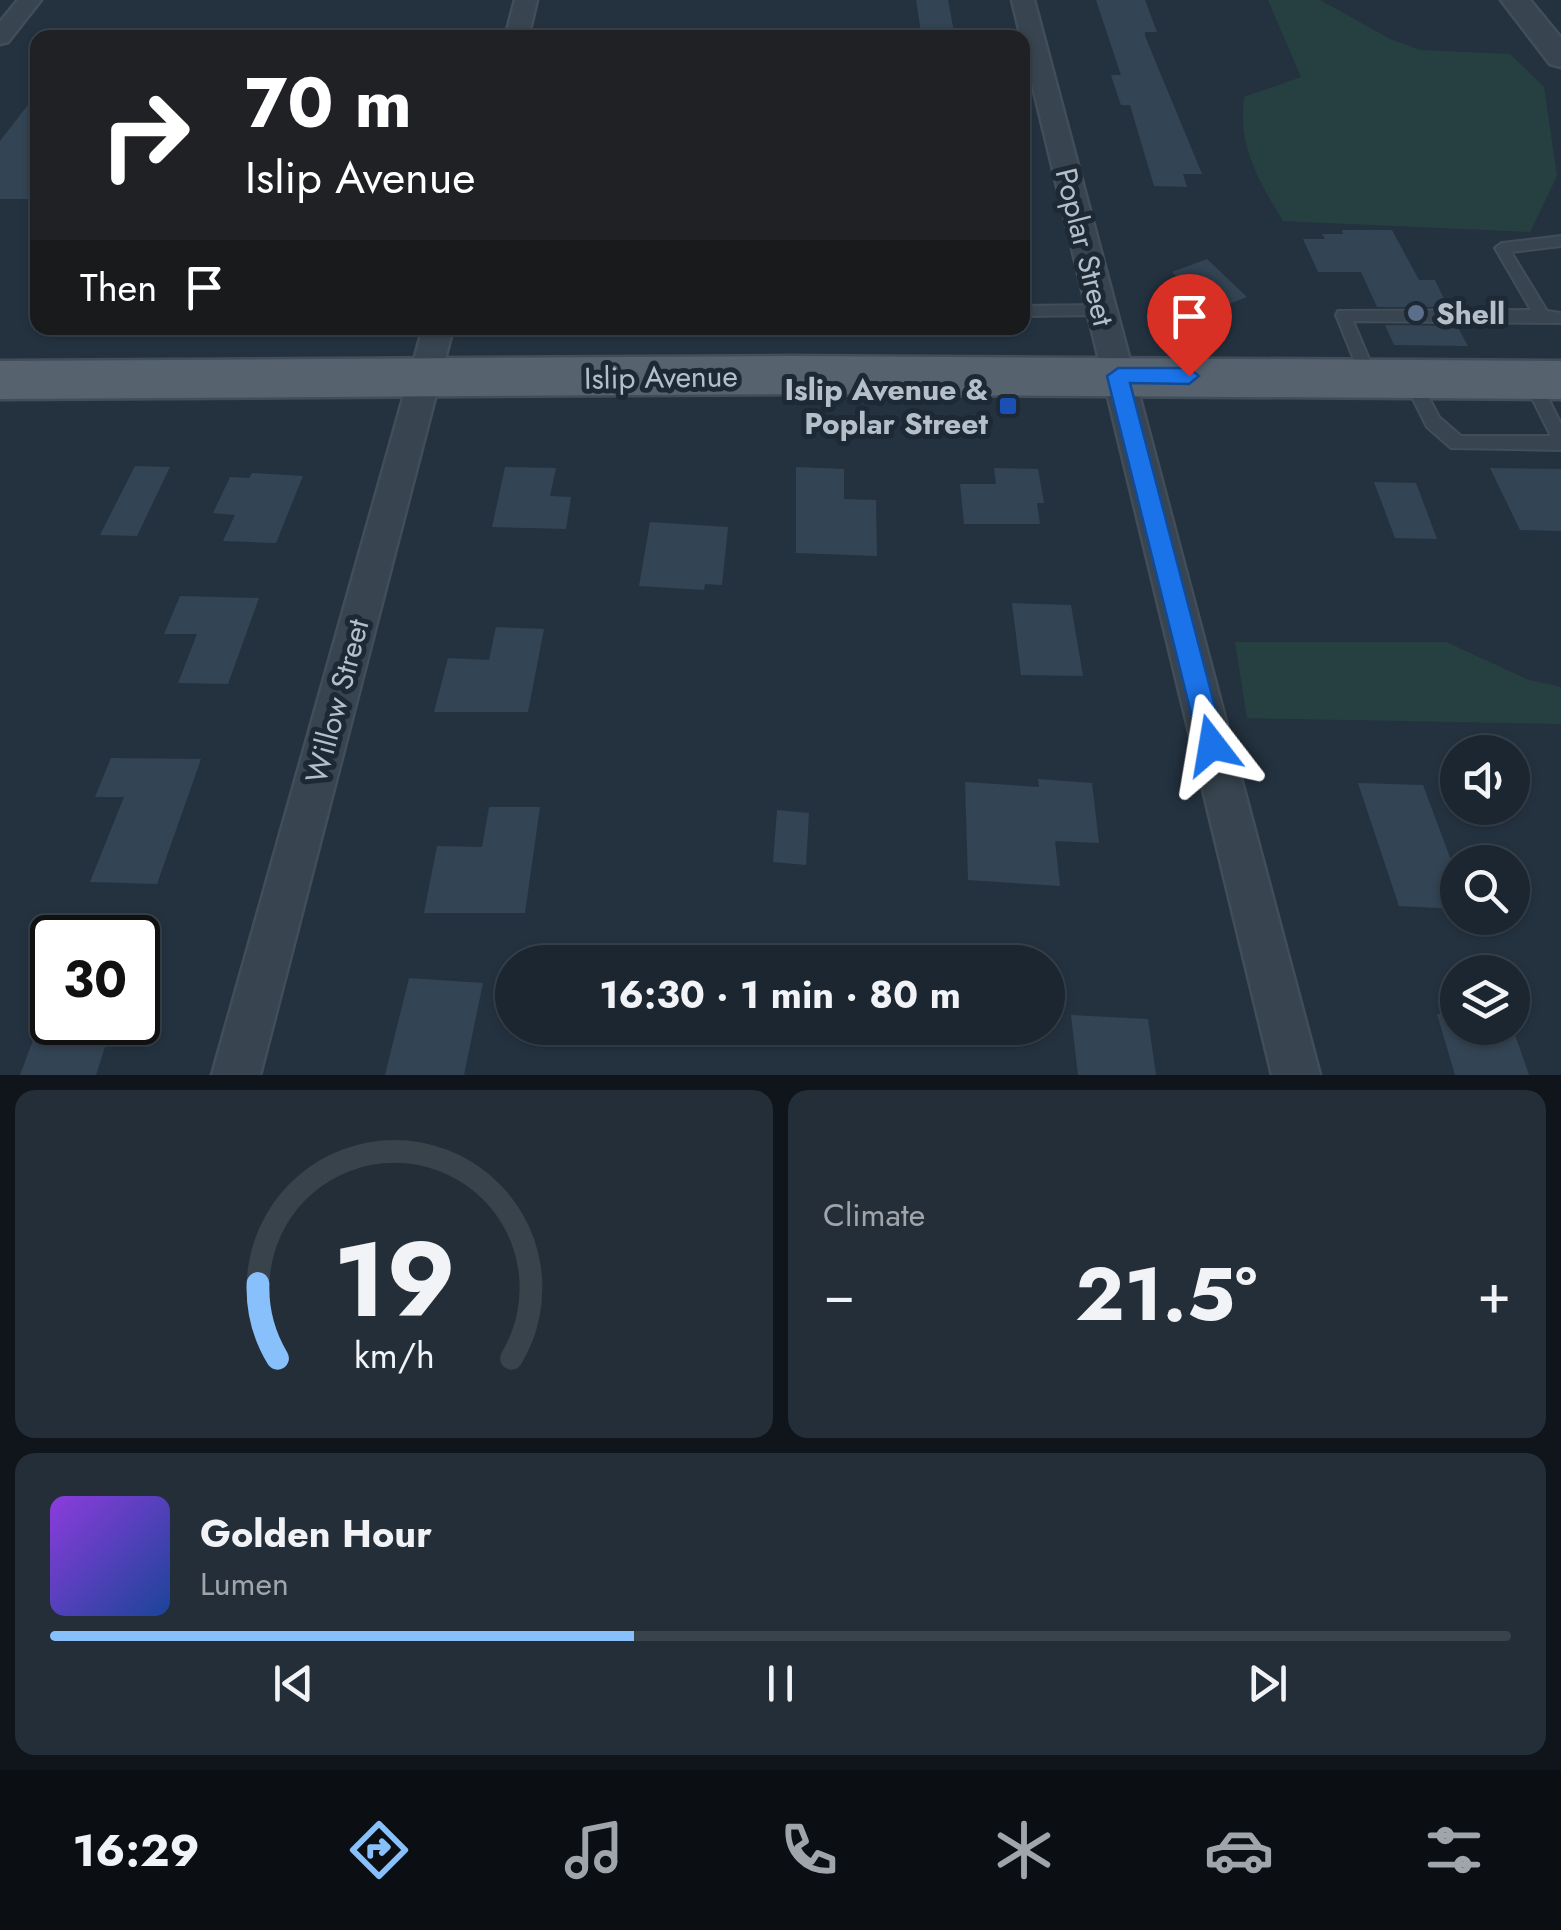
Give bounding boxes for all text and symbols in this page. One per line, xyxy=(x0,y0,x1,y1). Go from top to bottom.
text: 70 m xyxy=(245,52,412,153)
icon: right xyxy=(80,70,210,200)
text: Islip Avenue xyxy=(245,145,476,210)
street label: Poplar Street xyxy=(1045,164,1126,331)
text: Then xyxy=(80,260,157,315)
icon: arrive xyxy=(177,260,232,315)
pin xyxy=(1147,274,1232,377)
icon: arrive xyxy=(1162,289,1217,344)
place label: Shell xyxy=(1436,292,1505,335)
marker: Shell xyxy=(1405,302,1427,324)
street label: Islip Avenue xyxy=(584,354,738,400)
place label: Islip Avenue & Poplar Street xyxy=(784,368,988,445)
marker: Islip Avenue & Poplar Street xyxy=(997,395,1019,417)
street label: Willow Street xyxy=(294,613,380,788)
position arrow xyxy=(1160,693,1264,797)
map controls xyxy=(1440,735,1530,1045)
button: sound xyxy=(1440,735,1530,825)
button: search xyxy=(1440,845,1530,935)
speed limit sign: 30 xyxy=(30,915,160,1045)
button: layers xyxy=(1440,955,1530,1045)
text: 16:30 · 1 min · 80 m xyxy=(599,967,961,1022)
text: Climate xyxy=(823,1192,925,1238)
text: 19 xyxy=(333,1205,455,1355)
text: 21.5° xyxy=(1075,1240,1257,1348)
text: − xyxy=(823,1254,855,1334)
text: + xyxy=(1477,1254,1511,1334)
text: km/h xyxy=(354,1330,434,1381)
text: Golden Hour xyxy=(200,1506,432,1561)
text: Lumen xyxy=(200,1561,289,1607)
icon: previous xyxy=(266,1656,321,1711)
icon: pause xyxy=(753,1656,808,1711)
icon: next xyxy=(1240,1656,1295,1711)
icon: directions xyxy=(344,1815,414,1885)
icon: music xyxy=(559,1815,629,1885)
icon: phone xyxy=(774,1815,844,1885)
icon: climate xyxy=(989,1815,1059,1885)
icon: car xyxy=(1204,1815,1274,1885)
icon: filters xyxy=(1419,1815,1489,1885)
text: 16:29 xyxy=(72,1818,200,1883)

